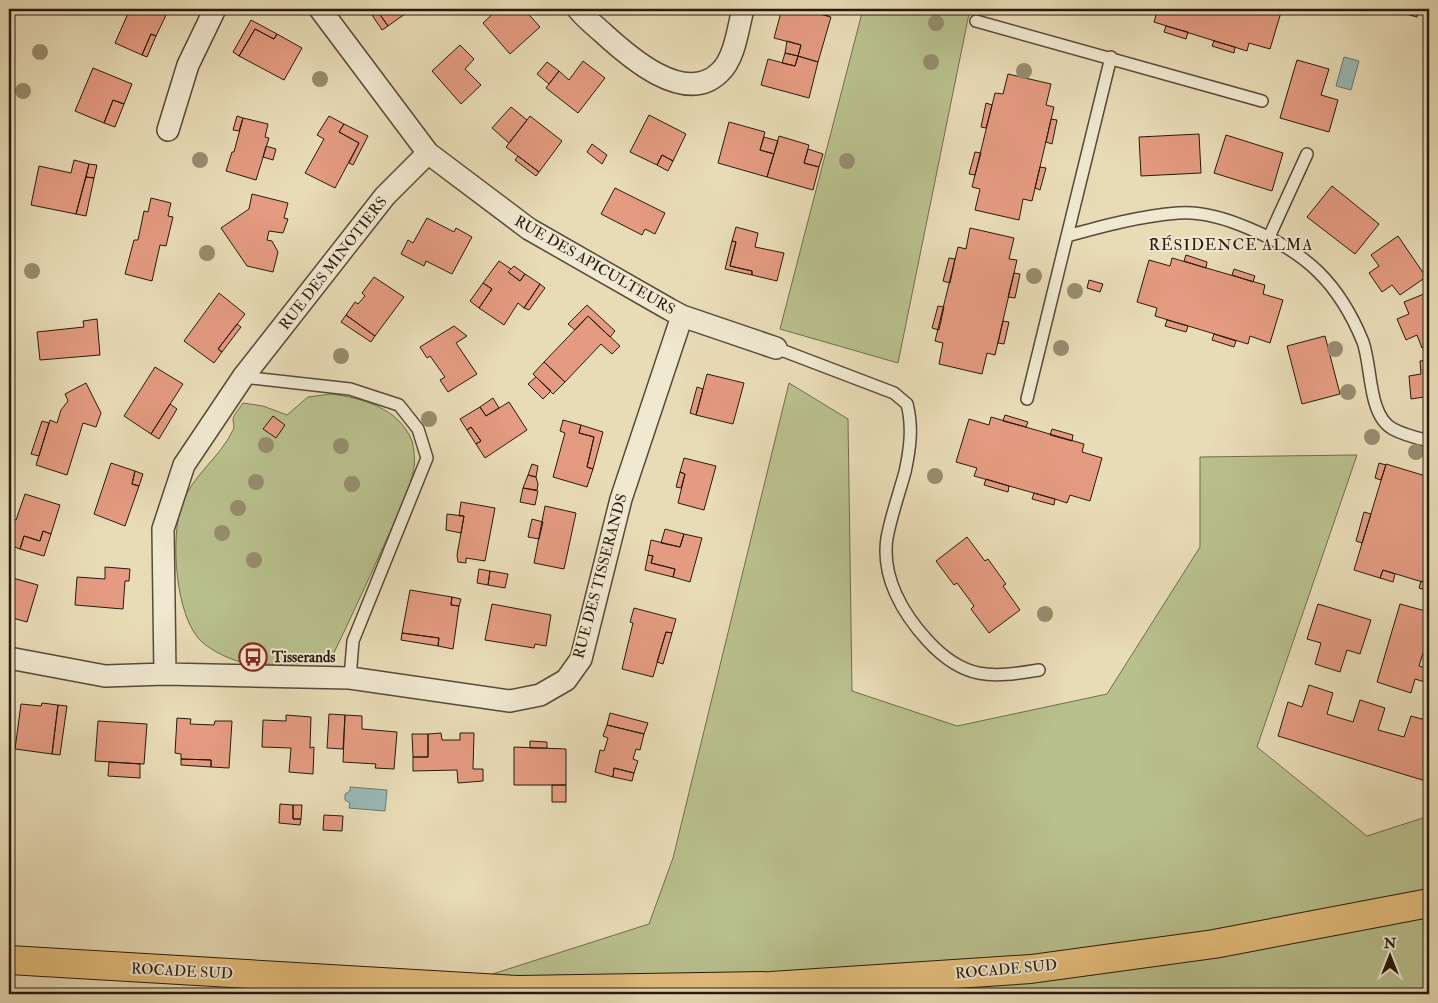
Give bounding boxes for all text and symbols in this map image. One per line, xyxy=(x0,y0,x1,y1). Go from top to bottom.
street label: RUE DES MINOTIERS xyxy=(275,193,391,334)
street label: RUE DES APICULTEURS xyxy=(511,212,679,319)
district label: RÉSIDENCE ALMA xyxy=(1149,234,1313,255)
street label: RUE DES TISSERANDS xyxy=(569,491,632,661)
bus stop icon: Tisserands xyxy=(238,642,268,672)
place label: Tisserands xyxy=(271,648,335,667)
north arrow xyxy=(1366,930,1416,980)
text: N xyxy=(1383,935,1397,952)
street label: ROCADE SUD xyxy=(954,956,1058,983)
street label: ROCADE SUD xyxy=(130,959,234,984)

